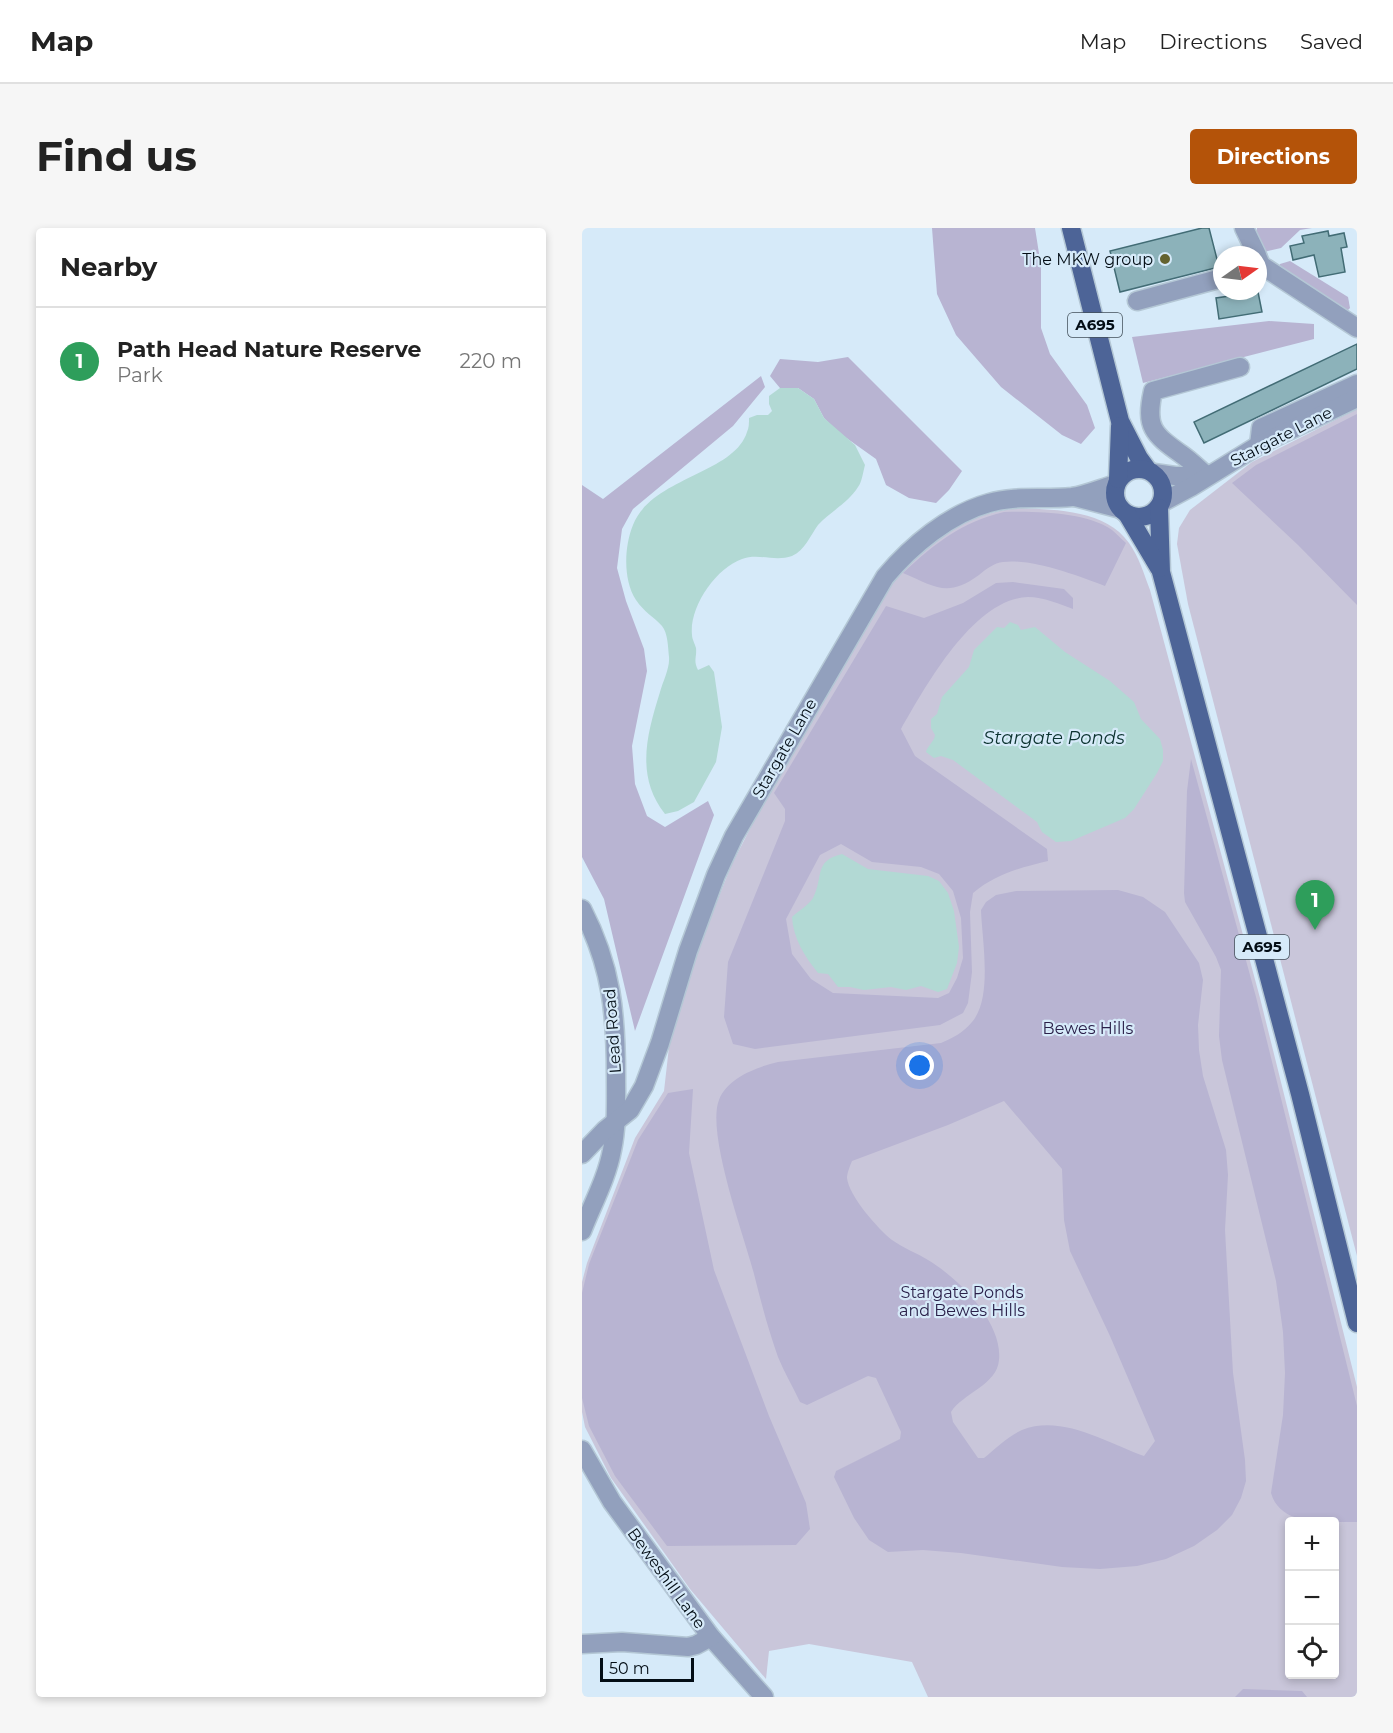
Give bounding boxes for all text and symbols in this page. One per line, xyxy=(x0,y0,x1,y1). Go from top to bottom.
text: Map xyxy=(30,24,93,58)
text: Map xyxy=(1080,29,1126,54)
text: Directions xyxy=(1159,29,1267,54)
text: Saved xyxy=(1300,29,1363,54)
button: Directions xyxy=(1190,129,1357,184)
text: Find us xyxy=(36,130,197,182)
north arrow xyxy=(1213,246,1267,300)
place label: The MKW group xyxy=(1022,250,1153,269)
text: Nearby xyxy=(60,251,157,283)
marker: The MKW group xyxy=(1158,252,1172,266)
road number: A695 xyxy=(1068,313,1122,337)
text: Path Head Nature Reserve xyxy=(117,336,421,363)
text: 1 xyxy=(76,349,83,373)
text: 220 m xyxy=(460,349,522,373)
text: Park xyxy=(117,363,163,387)
street label: Stargate Lane xyxy=(1227,403,1335,470)
street label: Stargate Lane xyxy=(748,695,821,801)
water label: Stargate Ponds xyxy=(983,727,1125,749)
pin: 1 xyxy=(1296,880,1334,930)
road number: A695 xyxy=(1235,935,1289,959)
street label: Lead Road xyxy=(600,988,625,1074)
park label: Bewes Hills xyxy=(1043,1019,1134,1038)
your location xyxy=(905,1051,934,1080)
park label: Stargate Ponds and Bewes Hills xyxy=(899,1283,1025,1320)
map controls xyxy=(1285,1517,1339,1679)
button: + xyxy=(1285,1517,1339,1571)
street label: Beweshill Lane xyxy=(624,1524,710,1632)
button: − xyxy=(1285,1571,1339,1625)
button: locate xyxy=(1285,1625,1339,1679)
scale bar xyxy=(600,1655,694,1682)
text: 50 m xyxy=(609,1659,650,1678)

